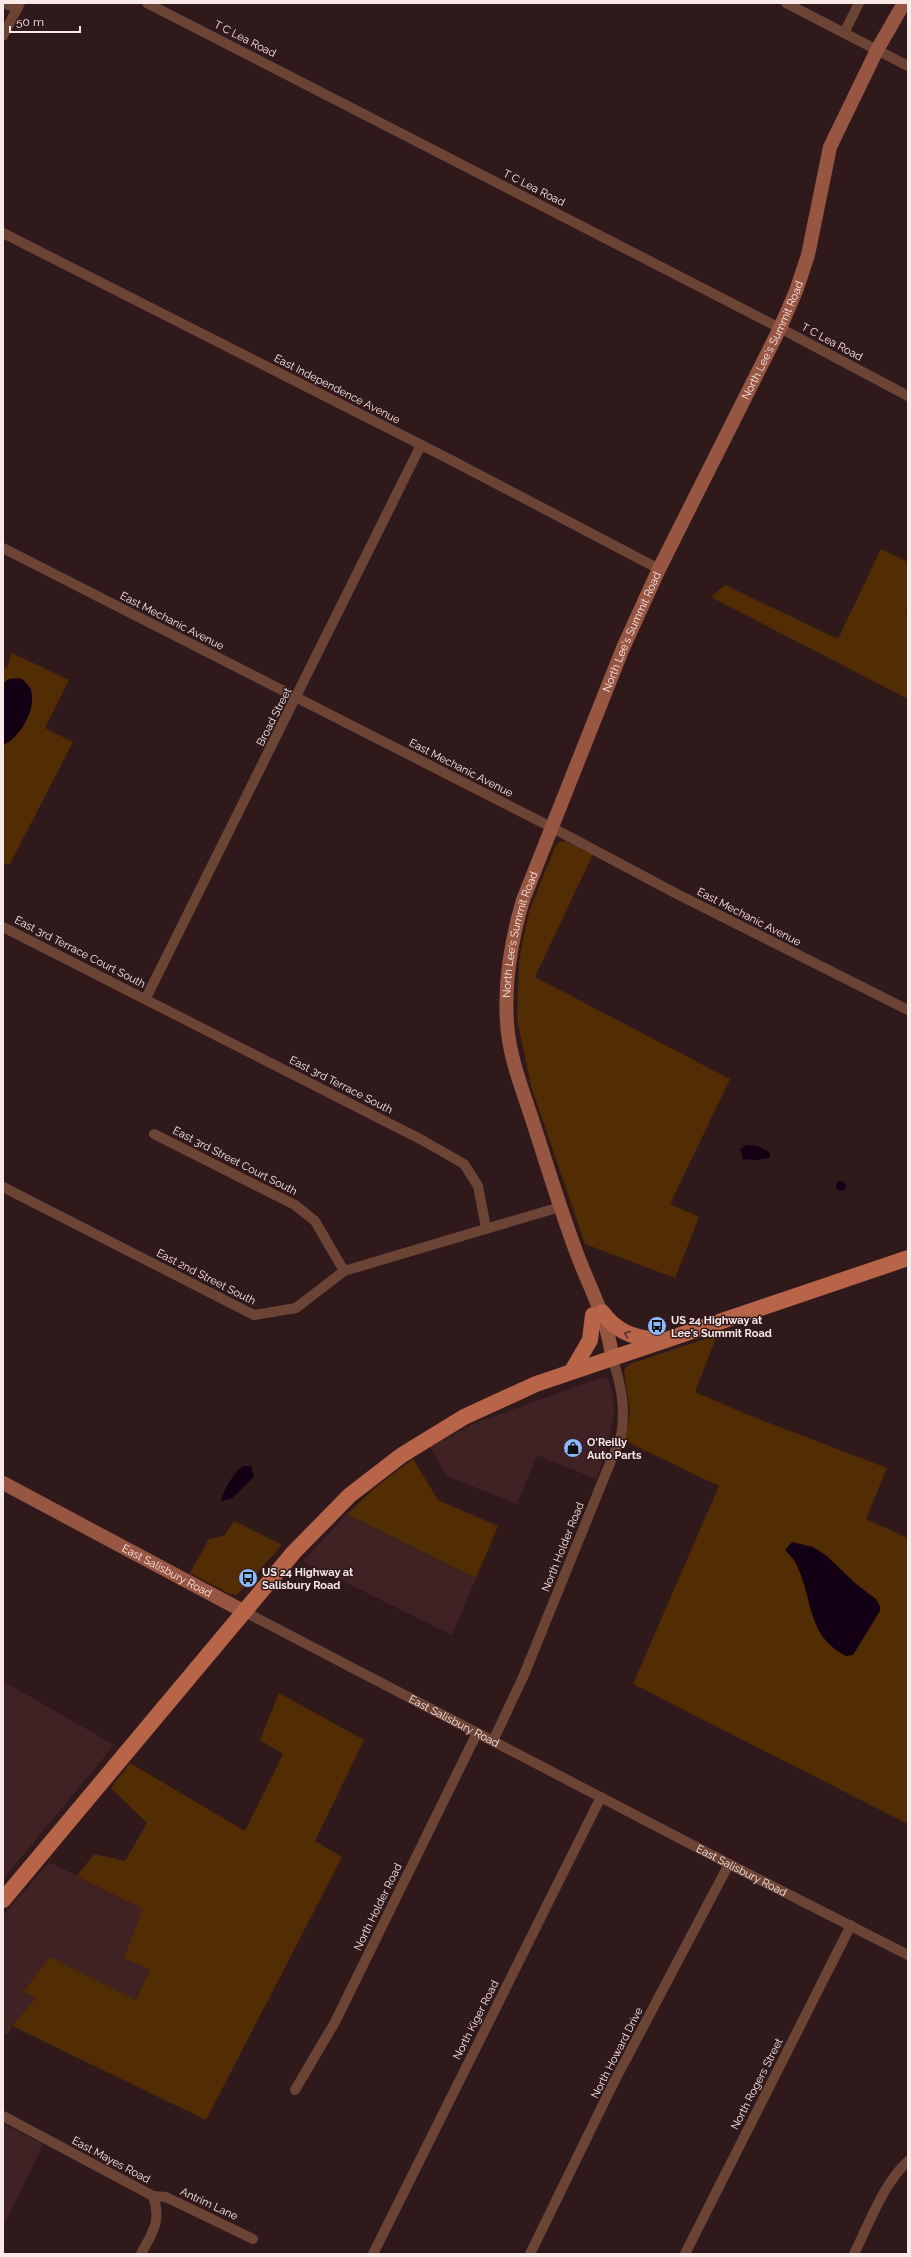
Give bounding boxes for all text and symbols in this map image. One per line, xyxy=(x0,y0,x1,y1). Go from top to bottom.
scale bar xyxy=(10,8,80,34)
text: 50 m xyxy=(16,15,44,29)
street label: T C Lea Road xyxy=(212,18,278,60)
street label: T C Lea Road xyxy=(501,167,567,209)
street label: North Lee's Summit Road xyxy=(739,279,805,402)
street label: T C Lea Road xyxy=(799,320,865,364)
street label: East Independence Avenue xyxy=(272,351,403,427)
street label: North Lee's Summit Road xyxy=(600,570,663,694)
street label: East Mechanic Avenue xyxy=(118,589,227,653)
street label: Broad Street xyxy=(254,685,294,748)
street label: East Mechanic Avenue xyxy=(407,736,516,800)
street label: North Lee's Summit Road xyxy=(500,869,540,998)
street label: East Mechanic Avenue xyxy=(695,885,804,949)
street label: East 3rd Terrace Court South xyxy=(12,913,148,991)
street label: East 3rd Terrace South xyxy=(287,1053,395,1117)
street label: East 3rd Street Court South xyxy=(171,1124,299,1198)
street label: East 2nd Street South xyxy=(154,1246,258,1308)
place label: US 24 Highway at Lee's Summit Road xyxy=(671,1314,772,1340)
bus stop icon: US 24 Highway at Lee's Summit Road xyxy=(646,1315,668,1337)
one-way arrow xyxy=(623,1331,631,1339)
place label: O'Reilly Auto Parts xyxy=(587,1436,642,1462)
shop icon: O'Reilly Auto Parts xyxy=(562,1437,584,1459)
street label: North Holder Road xyxy=(539,1500,587,1594)
street label: East Salisbury Road xyxy=(120,1541,214,1600)
place label: US 24 Highway at Salisbury Road xyxy=(262,1566,354,1592)
bus stop icon: US 24 Highway at Salisbury Road xyxy=(237,1567,259,1589)
street label: East Salisbury Road xyxy=(407,1692,502,1750)
street label: East Salisbury Road xyxy=(694,1842,789,1899)
street label: North Holder Road xyxy=(351,1861,405,1953)
street label: North Kiger Road xyxy=(450,1978,502,2062)
street label: North Howard Drive xyxy=(588,2005,646,2101)
street label: North Rogers Street xyxy=(728,2036,786,2132)
street label: East Mayes Road xyxy=(70,2134,152,2186)
street label: Antrim Lane xyxy=(178,2185,240,2223)

